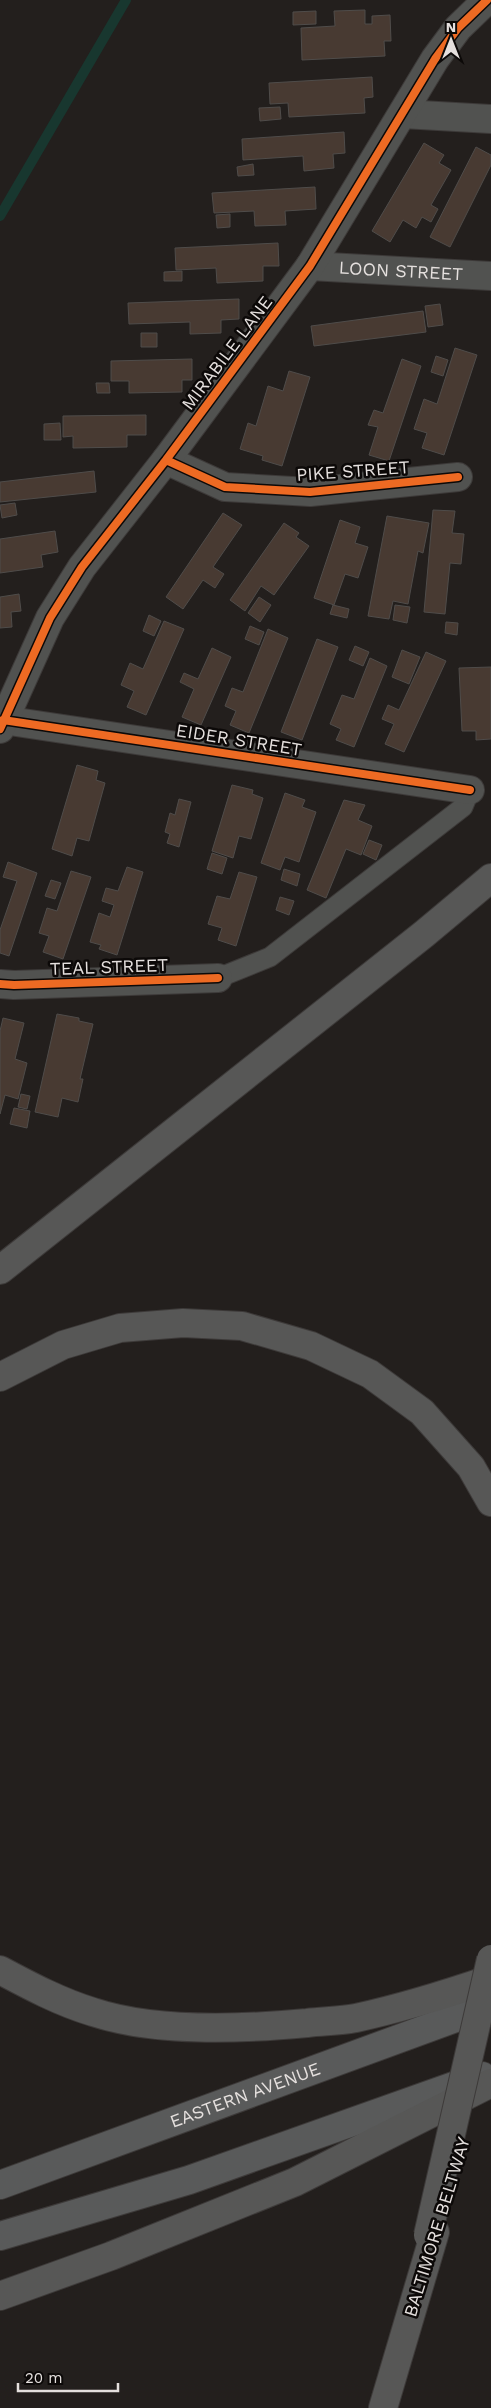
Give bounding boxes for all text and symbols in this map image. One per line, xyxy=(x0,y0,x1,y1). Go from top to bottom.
north arrow xyxy=(426,15,476,65)
text: N xyxy=(446,19,456,35)
street label: LOON STREET xyxy=(338,257,464,284)
street label: MIRABILE LANE xyxy=(177,292,276,414)
street label: PIKE STREET xyxy=(296,456,410,485)
street label: EIDER STREET xyxy=(175,719,304,760)
street label: TEAL STREET xyxy=(49,954,169,979)
street label: EASTERN AVENUE xyxy=(167,2058,323,2132)
street label: BALTIMORE BELTWAY xyxy=(399,2134,474,2319)
scale bar xyxy=(18,2360,118,2392)
text: 20 m xyxy=(25,2369,63,2387)

